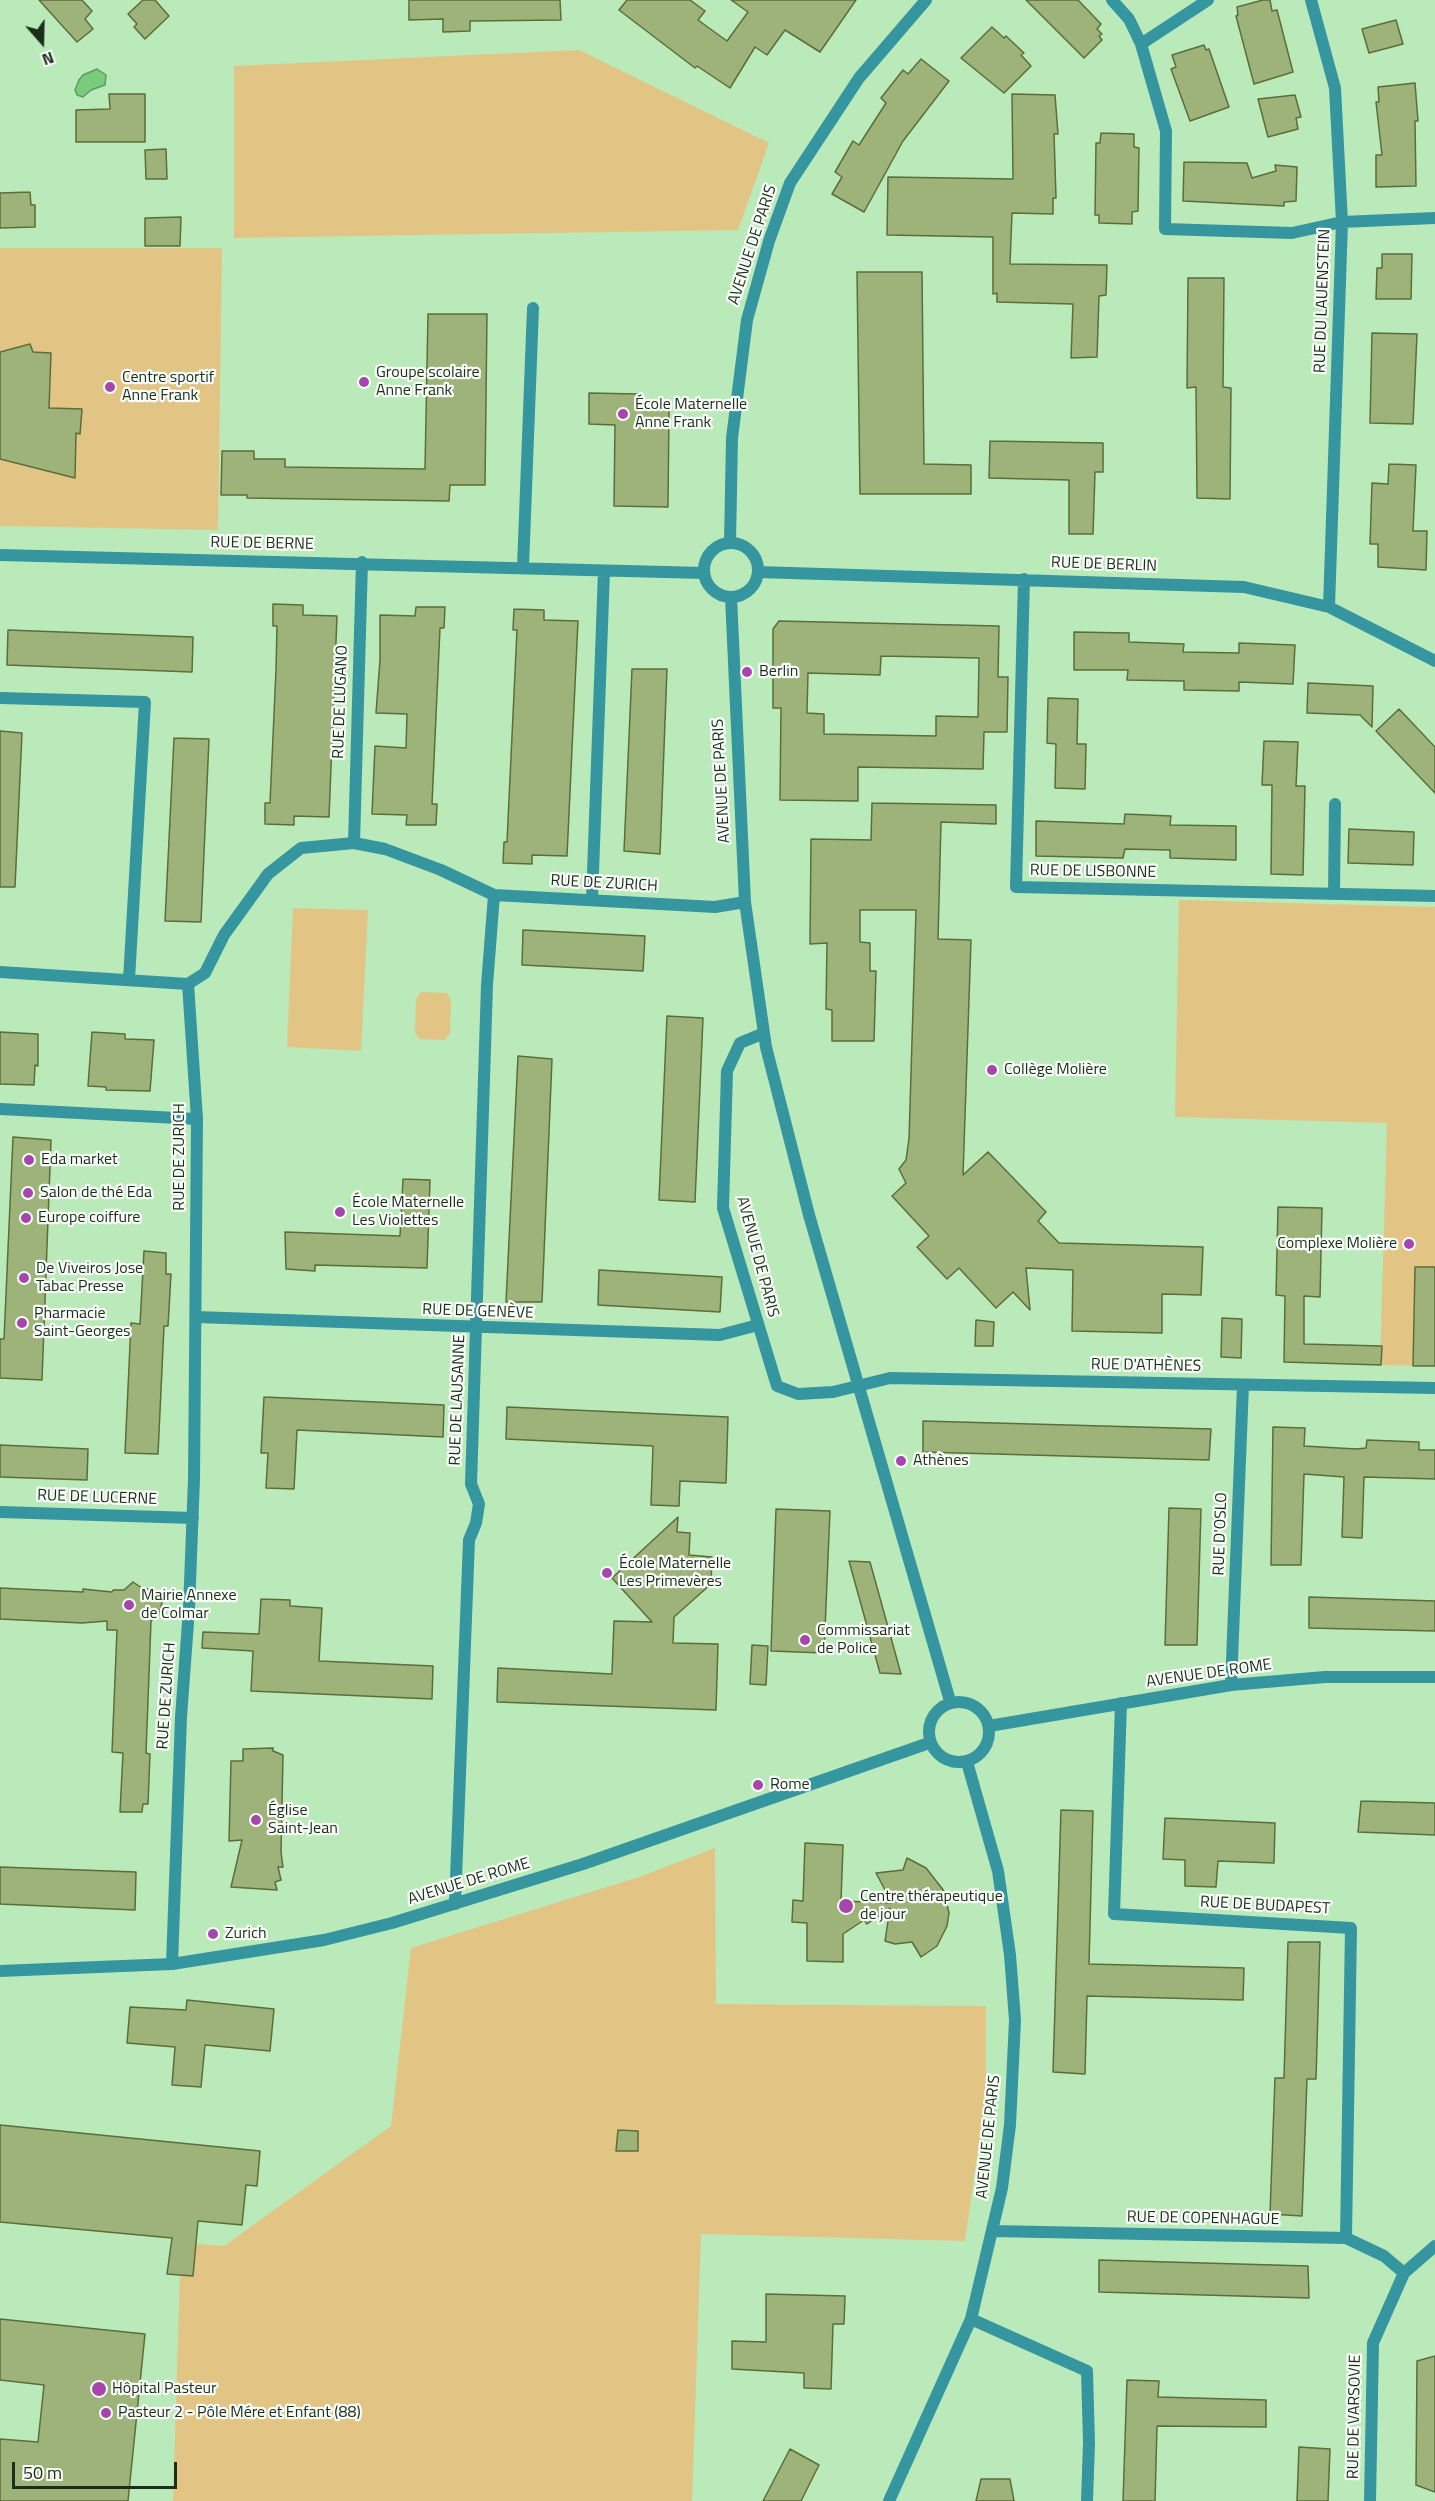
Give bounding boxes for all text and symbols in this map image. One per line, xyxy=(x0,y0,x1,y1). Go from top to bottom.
north arrow xyxy=(12,12,72,72)
text: N xyxy=(39,46,57,72)
street label: AVENUE DE PARIS xyxy=(725,183,781,307)
street label: RUE DU LAUENSTEIN xyxy=(1311,229,1335,373)
place label: Groupe scolaire Anne Frank xyxy=(376,363,480,401)
place label: Centre sportif Anne Frank xyxy=(122,368,214,406)
marker: Groupe scolaire Anne Frank xyxy=(357,375,371,389)
marker: Centre sportif Anne Frank xyxy=(103,380,117,394)
place label: École Maternelle Anne Frank xyxy=(635,395,747,433)
marker: École Maternelle Anne Frank xyxy=(616,407,630,421)
street label: RUE DE BERNE xyxy=(210,533,314,555)
street label: RUE DE BERLIN xyxy=(1051,554,1157,576)
street label: RUE DE LUGANO xyxy=(329,645,353,759)
place label: Berlin xyxy=(759,662,798,682)
marker: Berlin xyxy=(740,665,754,679)
street label: AVENUE DE PARIS xyxy=(709,718,735,844)
street label: RUE DE LISBONNE xyxy=(1030,861,1156,883)
street label: RUE DE ZURICH xyxy=(550,872,658,896)
place label: Collège Molière xyxy=(1004,1060,1107,1080)
marker: Collège Molière xyxy=(985,1063,999,1077)
street label: RUE DE ZURICH xyxy=(170,1103,190,1211)
place label: Eda market xyxy=(41,1150,118,1170)
marker: Eda market xyxy=(22,1153,36,1167)
place label: Salon de thé Eda xyxy=(40,1183,152,1203)
marker: Salon de thé Eda xyxy=(21,1186,35,1200)
place label: École Maternelle Les Violettes xyxy=(352,1193,464,1231)
street label: AVENUE DE PARIS xyxy=(732,1194,782,1320)
marker: École Maternelle Les Violettes xyxy=(333,1205,347,1219)
place label: Europe coiffure xyxy=(38,1208,140,1228)
marker: Europe coiffure xyxy=(19,1211,33,1225)
place label: Complexe Molière xyxy=(1277,1234,1397,1254)
marker: Complexe Molière xyxy=(1402,1237,1416,1251)
place label: De Viveiros Jose Tabac Presse xyxy=(36,1259,143,1297)
marker: De Viveiros Jose Tabac Presse xyxy=(17,1271,31,1285)
street label: RUE DE GENÈVE xyxy=(422,1300,534,1324)
place label: Pharmacie Saint-Georges xyxy=(34,1304,131,1342)
marker: Pharmacie Saint-Georges xyxy=(15,1316,29,1330)
street label: RUE DE LAUSANNE xyxy=(446,1334,470,1466)
street label: RUE D'ATHÈNES xyxy=(1091,1355,1201,1377)
place label: Athènes xyxy=(913,1451,969,1471)
marker: Athènes xyxy=(894,1454,908,1468)
street label: RUE DE LUCERNE xyxy=(37,1486,157,1510)
street label: RUE D'OSLO xyxy=(1210,1492,1232,1576)
place label: École Maternelle Les Primevères xyxy=(619,1554,731,1592)
marker: École Maternelle Les Primevères xyxy=(600,1566,614,1580)
place label: Mairie Annexe de Colmar xyxy=(141,1586,236,1624)
marker: Mairie Annexe de Colmar xyxy=(122,1598,136,1612)
place label: Commissariat de Police xyxy=(817,1621,910,1659)
marker: Commissariat de Police xyxy=(798,1633,812,1647)
street label: RUE DE ZURICH xyxy=(154,1642,180,1750)
street label: AVENUE DE ROME xyxy=(1145,1656,1273,1692)
place label: Rome xyxy=(770,1775,810,1795)
marker: Rome xyxy=(751,1778,765,1792)
place label: Église Saint-Jean xyxy=(268,1801,338,1839)
marker: Église Saint-Jean xyxy=(249,1813,263,1827)
street label: AVENUE DE ROME xyxy=(406,1854,532,1910)
place label: Centre thérapeutique de jour xyxy=(860,1887,1003,1925)
street label: RUE DE BUDAPEST xyxy=(1199,1893,1331,1919)
marker: Centre thérapeutique de jour xyxy=(837,1897,855,1915)
place label: Zurich xyxy=(225,1924,267,1944)
marker: Zurich xyxy=(206,1927,220,1941)
street label: AVENUE DE PARIS xyxy=(973,2074,1005,2200)
street label: RUE DE COPENHAGUE xyxy=(1127,2208,1279,2230)
street label: RUE DE VARSOVIE xyxy=(1344,2355,1366,2479)
place label: Hôpital Pasteur xyxy=(112,2379,217,2399)
marker: Hôpital Pasteur xyxy=(90,2380,108,2398)
place label: Pasteur 2 - Pôle Mére et Enfant (88) xyxy=(118,2403,361,2423)
marker: Pasteur 2 - Pôle Mére et Enfant (88) xyxy=(99,2406,113,2420)
scale bar xyxy=(15,2450,180,2488)
text: 50 m xyxy=(23,2459,62,2486)

